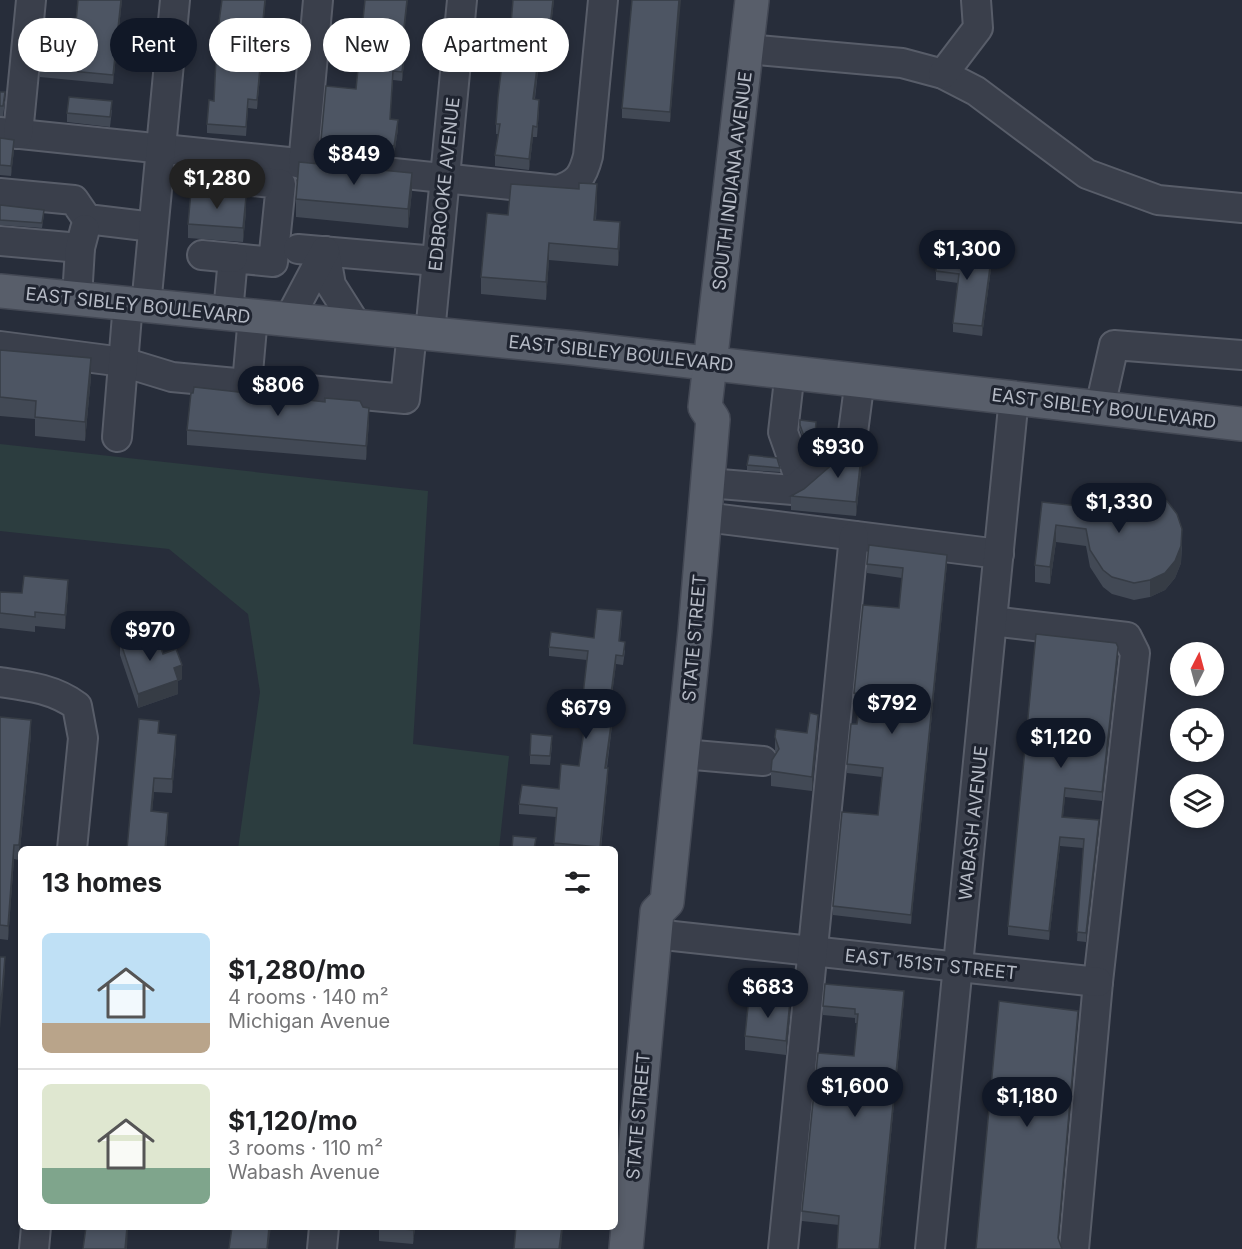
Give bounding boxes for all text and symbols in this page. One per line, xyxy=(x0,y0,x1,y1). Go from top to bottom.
chip: Buy xyxy=(18,18,98,72)
chip: Rent xyxy=(110,18,197,72)
chip: Filters xyxy=(209,18,311,72)
chip: New xyxy=(323,18,410,72)
chip: Apartment xyxy=(422,18,569,72)
street label: SOUTH INDIANA AVENUE xyxy=(708,70,756,292)
street label: EDBROOKE AVENUE xyxy=(424,96,464,272)
pin: $849 xyxy=(318,135,390,186)
text: $849 xyxy=(328,142,380,166)
pin: $1,280 xyxy=(168,159,266,210)
text: $1,280 xyxy=(183,166,251,190)
pin: $1,300 xyxy=(918,230,1016,281)
text: $1,300 xyxy=(933,237,1001,261)
street label: EAST SIBLEY BOULEVARD xyxy=(25,283,251,327)
street label: EAST SIBLEY BOULEVARD xyxy=(508,331,734,375)
pin: $806 xyxy=(242,366,314,417)
text: $806 xyxy=(252,373,304,397)
street label: EAST SIBLEY BOULEVARD xyxy=(991,384,1217,432)
pin: $930 xyxy=(802,428,874,479)
text: $930 xyxy=(812,435,864,459)
pin: $1,330 xyxy=(1070,483,1168,534)
text: $1,330 xyxy=(1085,490,1153,514)
street label: STATE STREET xyxy=(678,573,710,703)
pin: $970 xyxy=(114,611,186,662)
text: $970 xyxy=(125,618,175,642)
north arrow xyxy=(1170,642,1224,696)
map controls xyxy=(1170,642,1224,828)
pin: $792 xyxy=(856,684,928,735)
pin: $679 xyxy=(550,689,622,740)
text: $792 xyxy=(867,691,917,715)
text: $679 xyxy=(561,696,611,720)
button: locate xyxy=(1170,708,1224,762)
pin: $1,120 xyxy=(1012,718,1110,769)
text: $1,120 xyxy=(1030,725,1092,749)
street label: WABASH AVENUE xyxy=(954,745,992,901)
button: layers xyxy=(1170,774,1224,828)
icon: filters xyxy=(561,866,594,899)
text: 13 homes xyxy=(42,867,162,898)
street label: EAST 151ST STREET xyxy=(844,945,1018,983)
text: $1,280/mo xyxy=(228,954,366,985)
icon: home xyxy=(90,957,162,1029)
pin: $683 xyxy=(732,968,804,1019)
text: $683 xyxy=(742,975,794,999)
text: 4 rooms · 140 m² xyxy=(228,985,388,1009)
text: Michigan Avenue xyxy=(228,1009,390,1033)
street label: STATE STREET xyxy=(622,1051,654,1181)
pin: $1,600 xyxy=(806,1067,904,1118)
text: $1,600 xyxy=(821,1074,889,1098)
pin: $1,180 xyxy=(978,1077,1076,1128)
text: $1,180 xyxy=(996,1084,1058,1108)
text: $1,120/mo xyxy=(228,1105,357,1136)
icon: home xyxy=(90,1108,162,1180)
text: 3 rooms · 110 m² xyxy=(228,1136,383,1160)
text: Wabash Avenue xyxy=(228,1160,380,1184)

